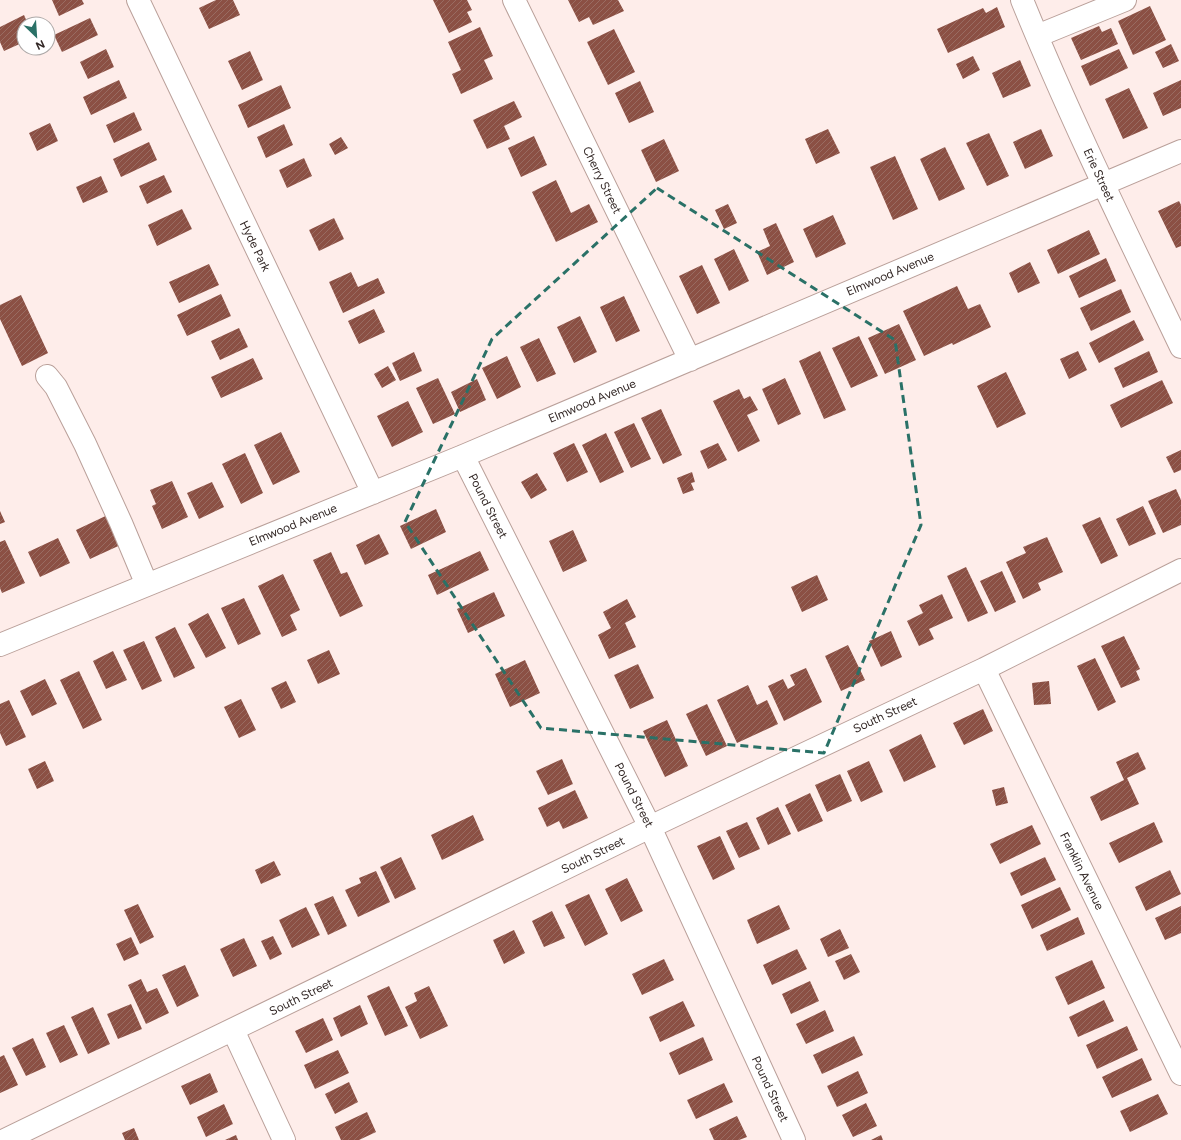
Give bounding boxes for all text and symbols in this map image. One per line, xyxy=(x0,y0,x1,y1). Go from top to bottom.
north arrow xyxy=(16,16,56,56)
text: N xyxy=(33,37,47,52)
street label: Cherry Street xyxy=(580,144,624,216)
street label: Erie Street xyxy=(1081,146,1118,204)
street label: Hyde Park xyxy=(237,218,273,274)
street label: Elmwood Avenue xyxy=(844,249,936,299)
street label: Elmwood Avenue xyxy=(546,376,638,426)
street label: Pound Street xyxy=(466,471,511,541)
street label: Elmwood Avenue xyxy=(247,501,339,549)
street label: South Street xyxy=(851,694,920,736)
street label: Pound Street xyxy=(612,760,657,830)
street label: Franklin Avenue xyxy=(1057,830,1107,913)
street label: South Street xyxy=(559,833,627,876)
street label: South Street xyxy=(267,975,335,1018)
street label: Pound Street xyxy=(749,1054,791,1124)

